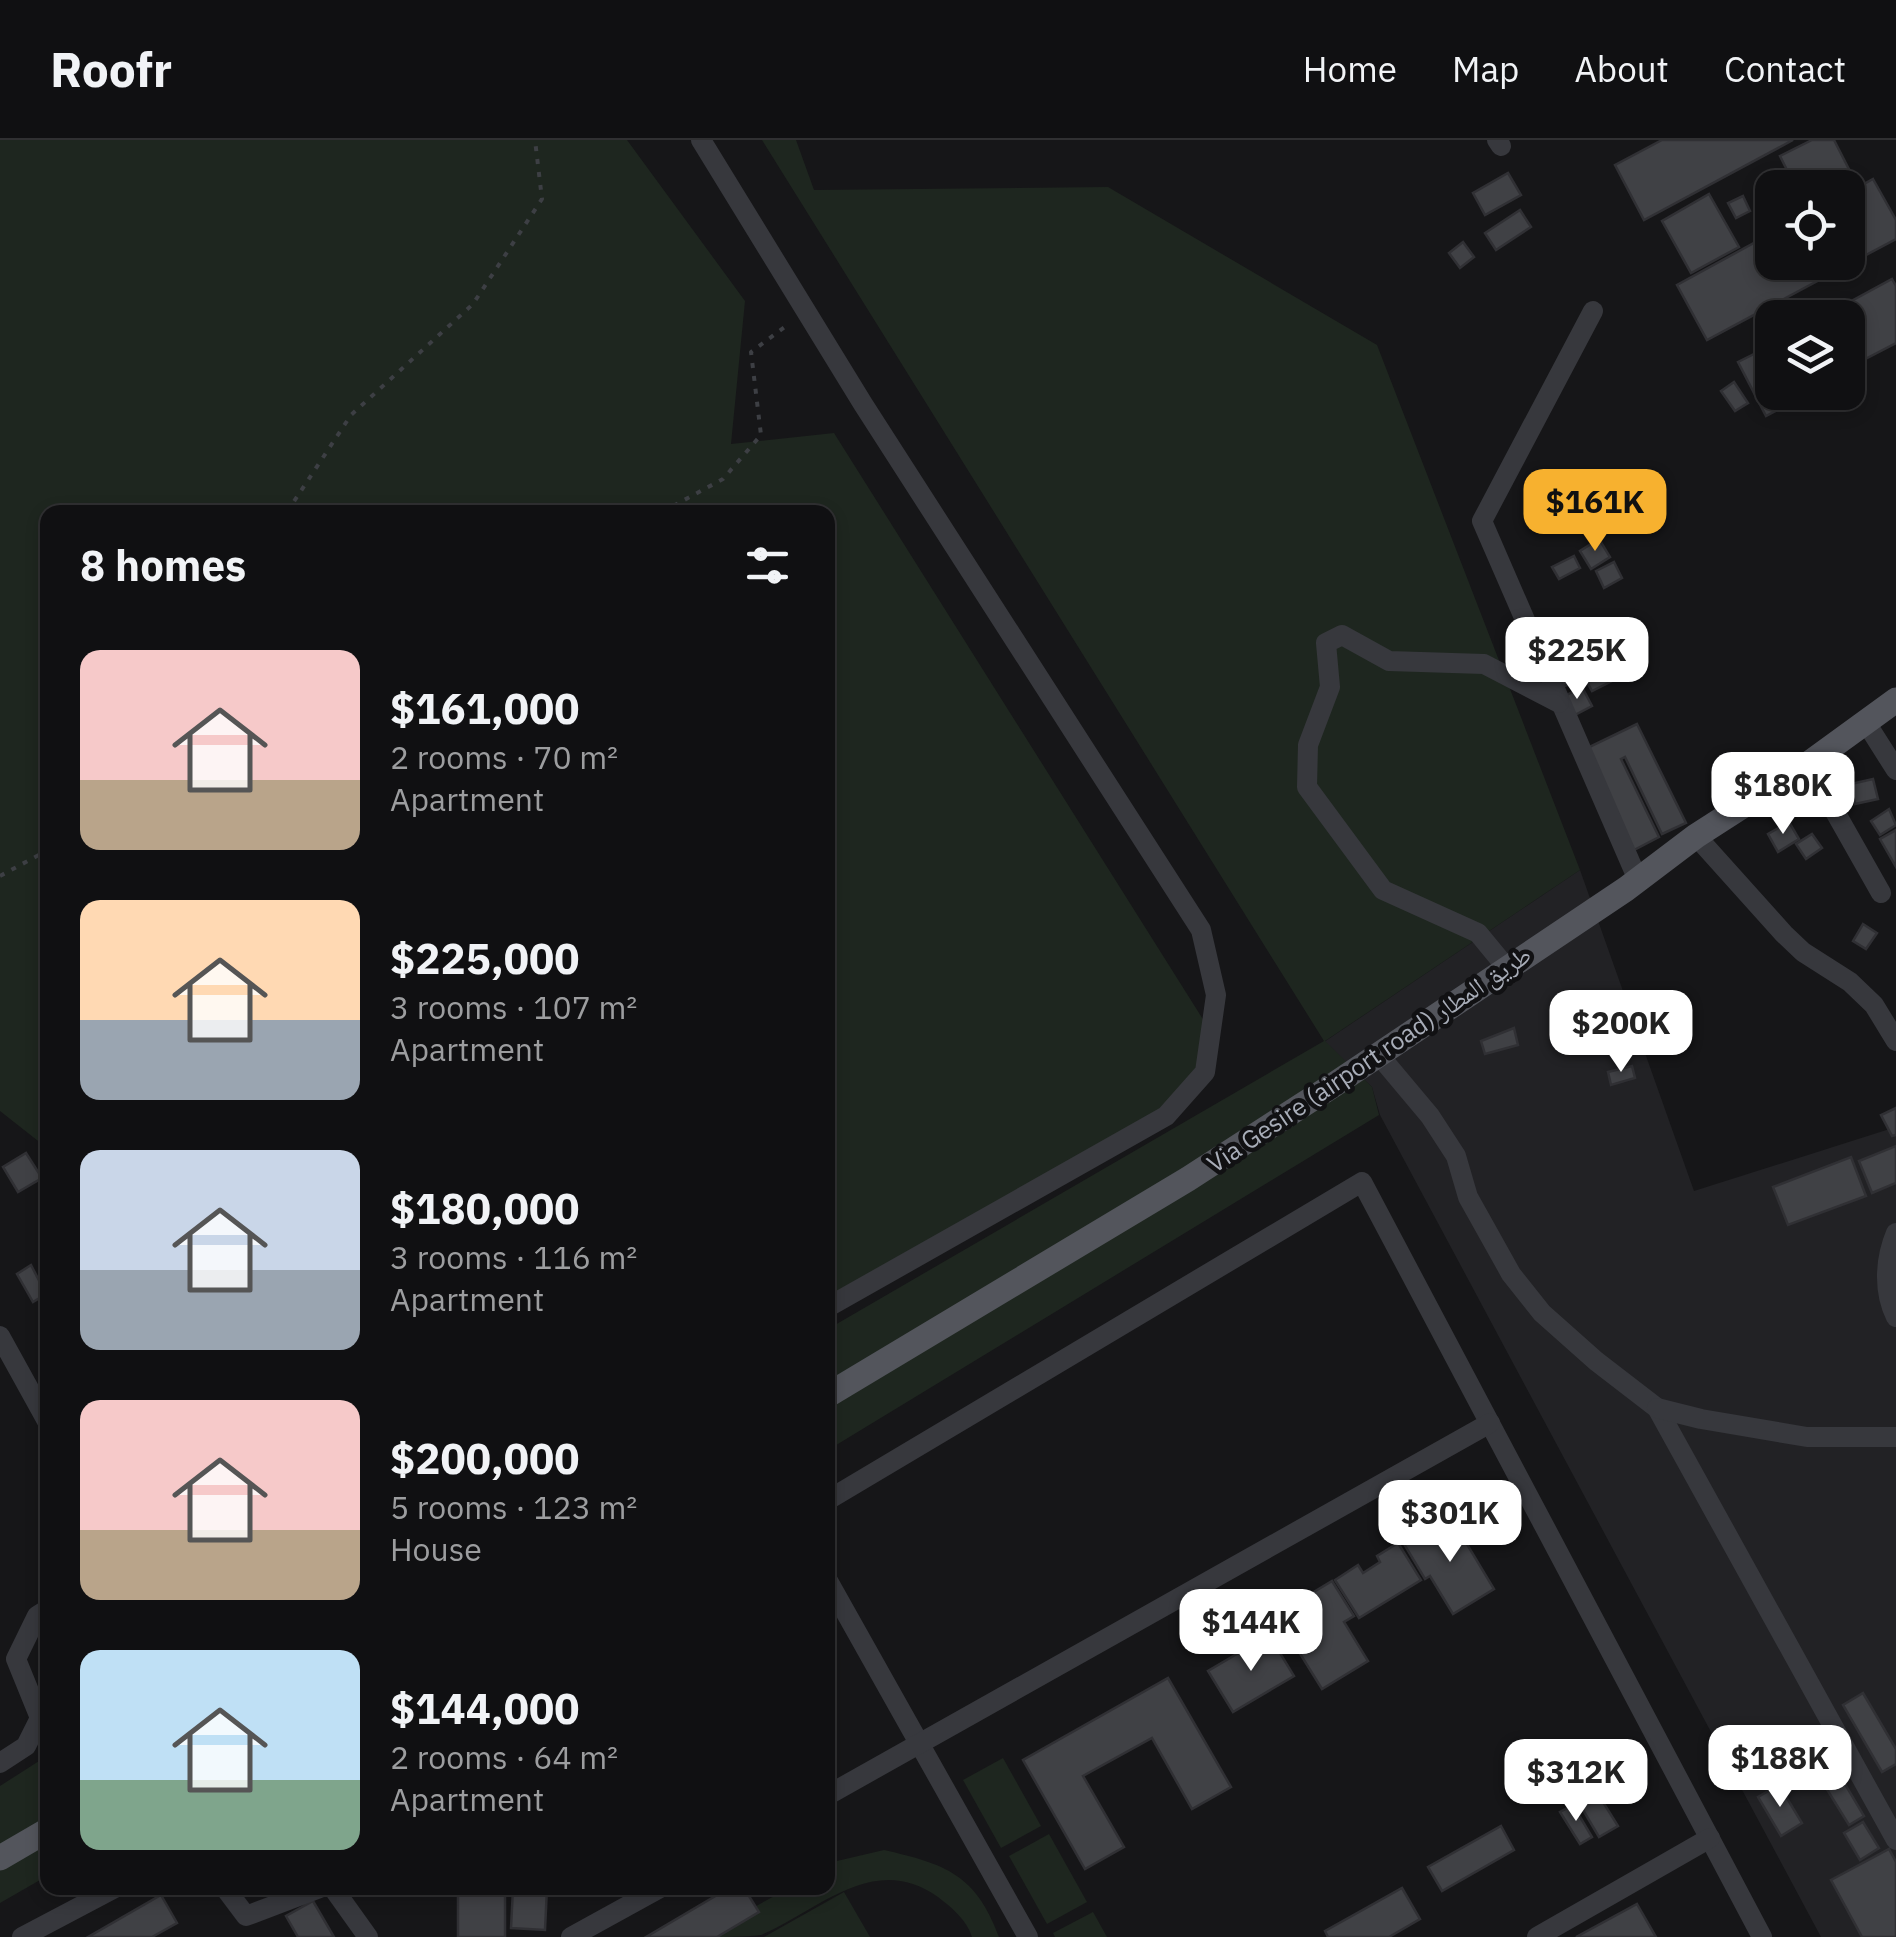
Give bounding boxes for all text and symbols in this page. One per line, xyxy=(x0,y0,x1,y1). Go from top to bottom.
text: Roofr xyxy=(50,38,172,100)
text: Home xyxy=(1303,46,1397,92)
text: Map xyxy=(1452,46,1519,92)
text: About xyxy=(1574,46,1669,92)
text: Contact xyxy=(1724,46,1846,92)
map controls xyxy=(1755,170,1865,410)
button: locate xyxy=(1755,170,1865,280)
button: layers xyxy=(1755,300,1865,410)
pin: $161K xyxy=(1525,469,1665,554)
text: $161K xyxy=(1545,480,1645,522)
text: 8 homes xyxy=(80,538,246,593)
icon: filters xyxy=(740,538,795,593)
pin: $225K xyxy=(1507,617,1647,702)
text: $225K xyxy=(1527,628,1627,670)
text: $161,000 xyxy=(390,681,579,736)
icon: home xyxy=(160,690,280,810)
text: 2 rooms · 70 m² xyxy=(390,736,618,778)
pin: $180K xyxy=(1713,752,1853,837)
text: $180K xyxy=(1733,763,1833,805)
text: Apartment xyxy=(390,778,544,820)
text: $225,000 xyxy=(390,931,579,986)
street label: Via Gesire (airport road) طريق المطار xyxy=(1200,938,1537,1180)
icon: home xyxy=(160,940,280,1060)
text: 3 rooms · 107 m² xyxy=(390,986,637,1028)
pin: $200K xyxy=(1551,990,1691,1075)
text: $200K xyxy=(1571,1001,1671,1043)
text: Apartment xyxy=(390,1028,544,1070)
text: $180,000 xyxy=(390,1181,579,1236)
icon: home xyxy=(160,1190,280,1310)
text: 3 rooms · 116 m² xyxy=(390,1236,637,1278)
text: Apartment xyxy=(390,1278,544,1320)
text: $200,000 xyxy=(390,1431,579,1486)
icon: home xyxy=(160,1440,280,1560)
pin: $301K xyxy=(1380,1480,1520,1565)
text: 5 rooms · 123 m² xyxy=(390,1486,637,1528)
text: $301K xyxy=(1400,1491,1500,1533)
text: House xyxy=(390,1528,482,1570)
pin: $144K xyxy=(1181,1589,1321,1674)
text: $144K xyxy=(1201,1600,1301,1642)
text: $144,000 xyxy=(390,1681,579,1736)
icon: home xyxy=(160,1690,280,1810)
pin: $188K xyxy=(1710,1725,1850,1810)
text: 2 rooms · 64 m² xyxy=(390,1736,618,1778)
text: $188K xyxy=(1730,1736,1830,1778)
pin: $312K xyxy=(1506,1739,1646,1824)
text: $312K xyxy=(1526,1750,1626,1792)
text: Apartment xyxy=(390,1778,544,1820)

